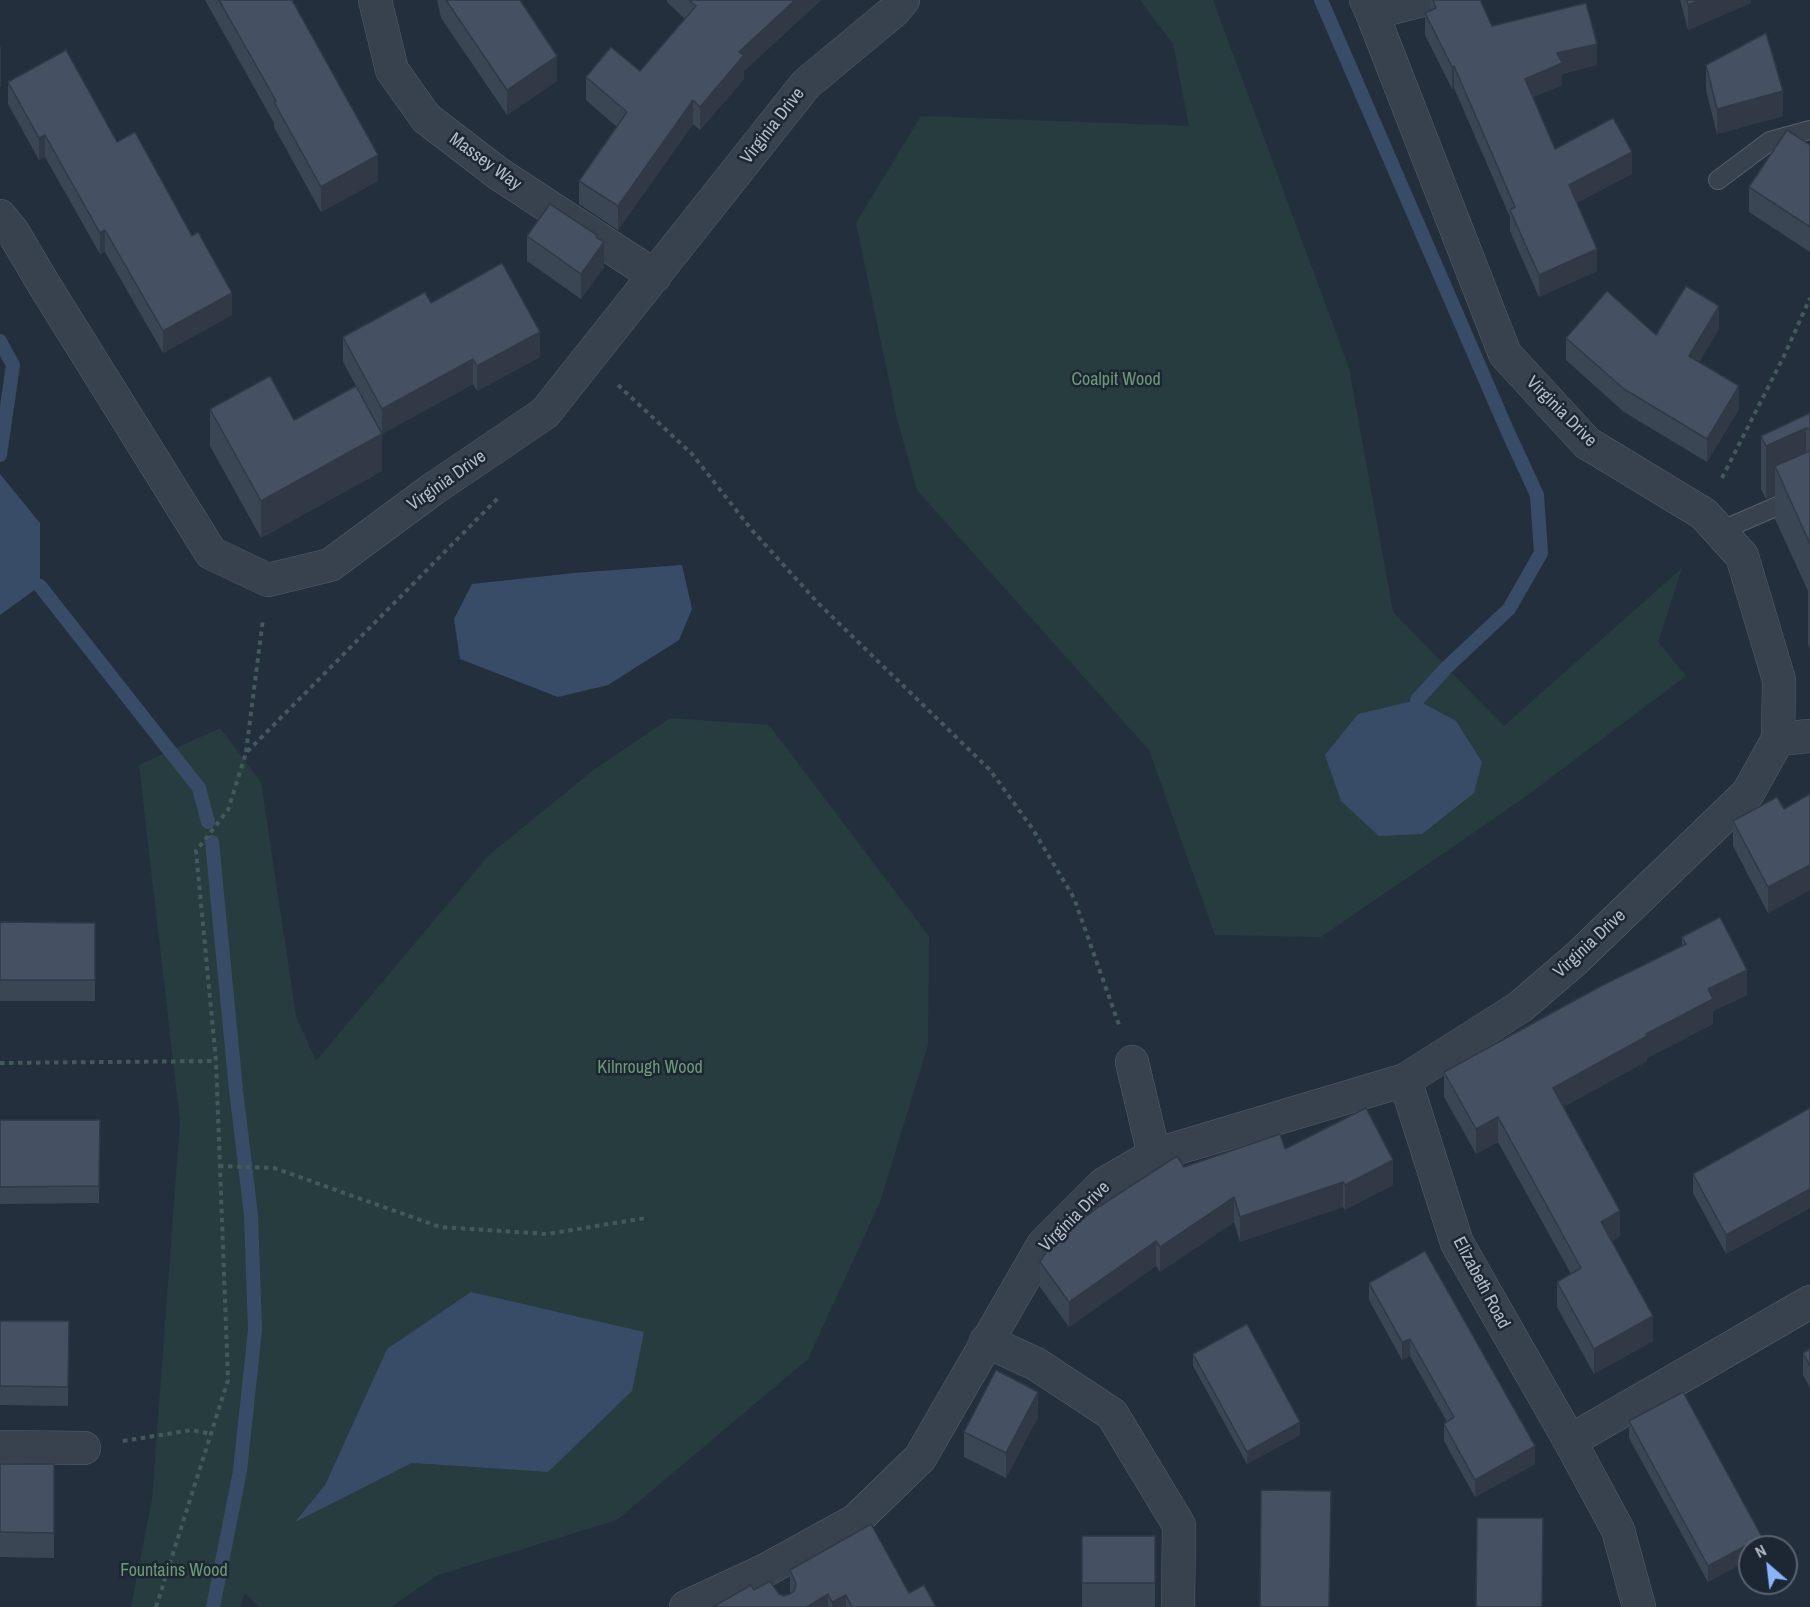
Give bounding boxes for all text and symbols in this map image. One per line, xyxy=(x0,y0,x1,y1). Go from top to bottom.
street label: Virginia Drive xyxy=(737,84,809,168)
street label: Massey Way xyxy=(445,129,525,195)
park label: Coalpit Wood xyxy=(1071,369,1161,391)
street label: Virginia Drive xyxy=(1521,372,1601,452)
street label: Virginia Drive xyxy=(404,446,490,516)
street label: Virginia Drive xyxy=(1549,905,1631,983)
park label: Kilnrough Wood xyxy=(597,1057,703,1079)
street label: Virginia Drive xyxy=(1035,1177,1115,1257)
street label: Elizabeth Road xyxy=(1448,1233,1514,1333)
north arrow xyxy=(1738,1535,1798,1595)
text: N xyxy=(1751,1539,1770,1563)
park label: Fountains Wood xyxy=(120,1560,228,1582)

